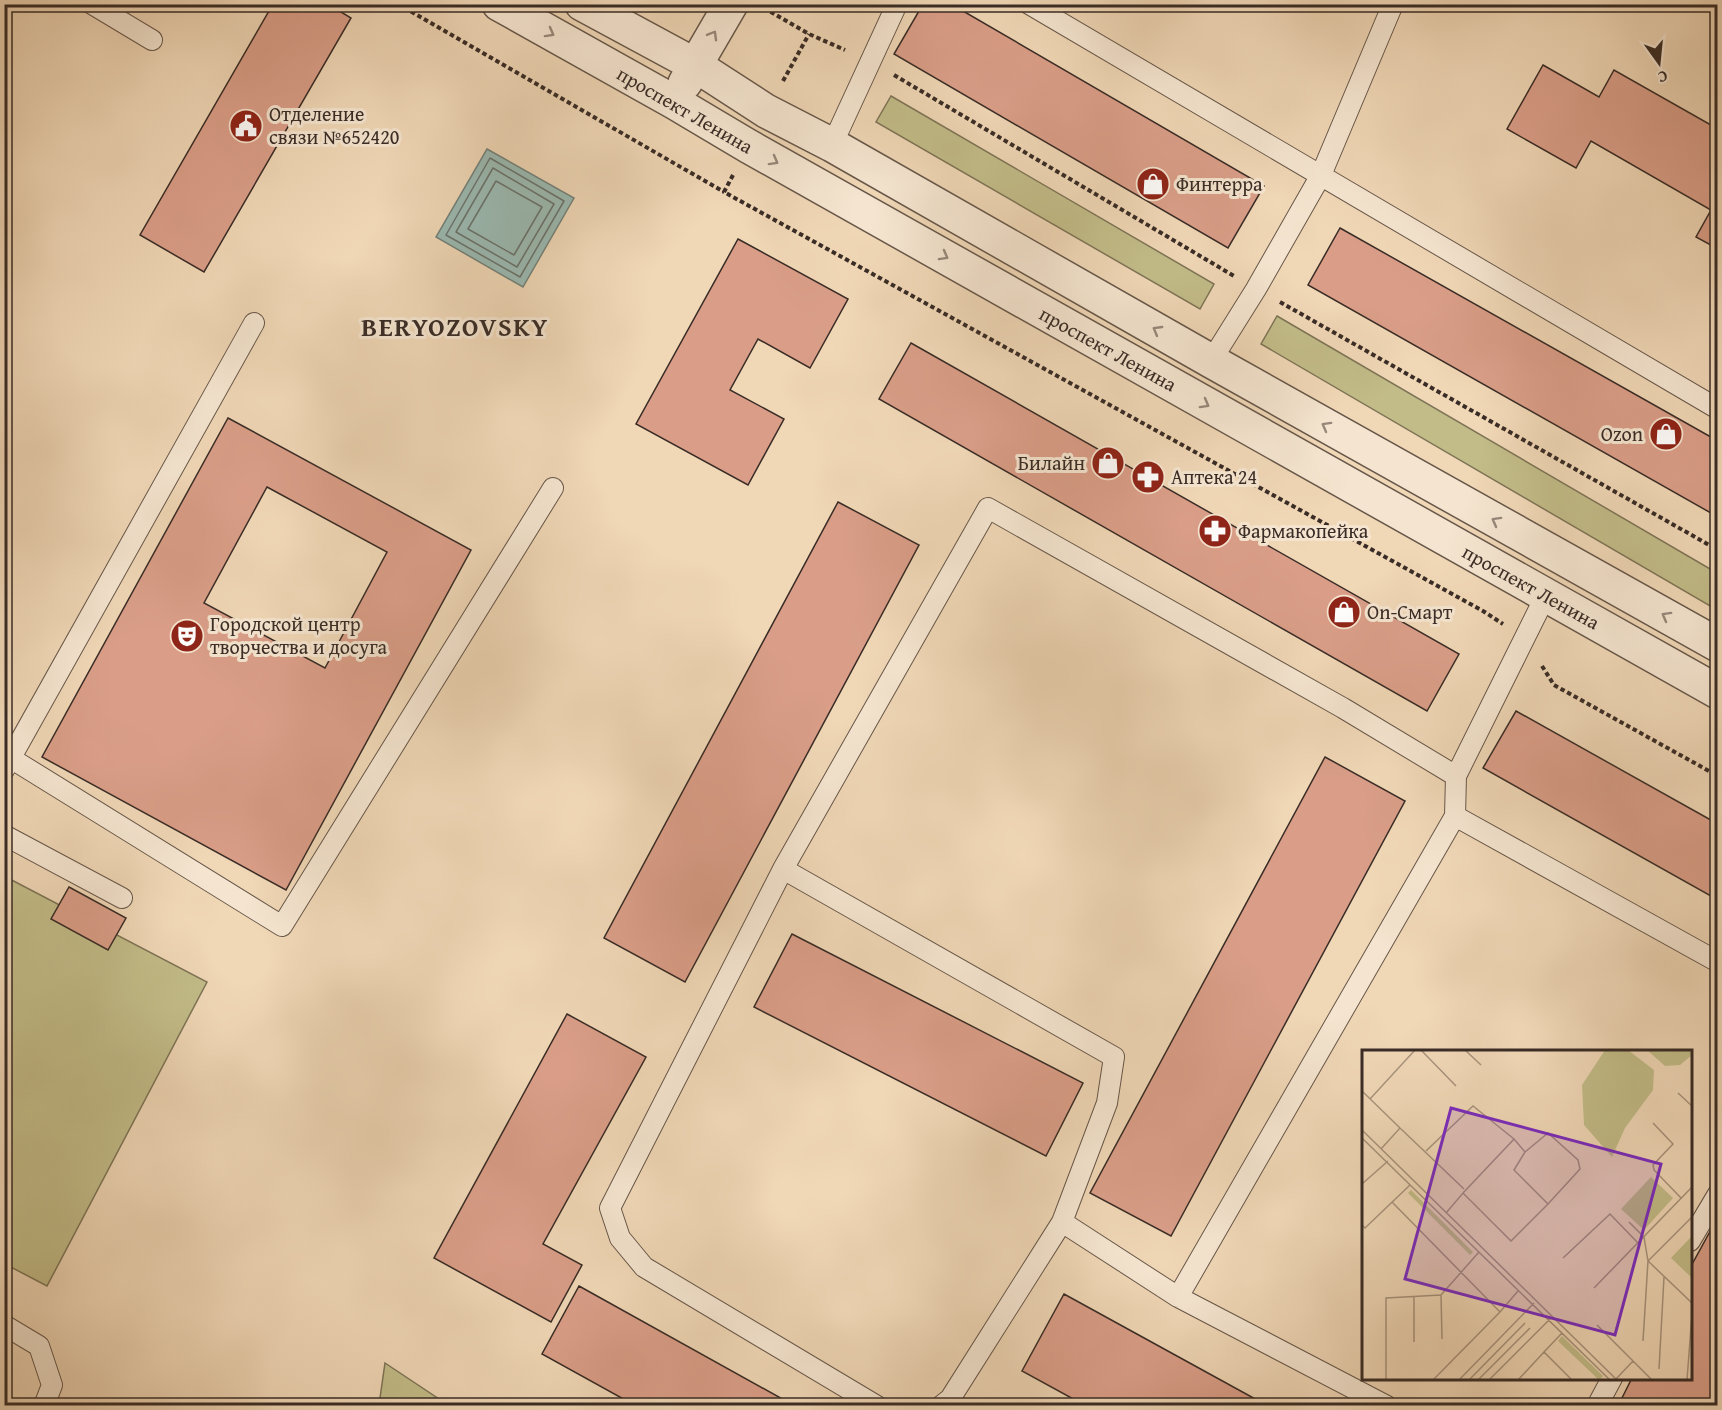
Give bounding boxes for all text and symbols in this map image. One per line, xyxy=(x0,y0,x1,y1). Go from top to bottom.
one-way arrow xyxy=(544,26,554,37)
one-way arrow xyxy=(706,31,717,41)
north arrow xyxy=(1629,33,1689,93)
street label: проспект Ленина xyxy=(612,59,759,161)
text: С xyxy=(1655,65,1670,90)
place label: Отделение связи №652420 xyxy=(269,99,399,151)
public building icon: Отделение связи №652420 xyxy=(228,108,264,144)
one-way arrow xyxy=(768,154,778,165)
shop icon: Финтерра xyxy=(1135,166,1171,202)
place label: Финтерра xyxy=(1176,169,1263,198)
one-way arrow xyxy=(938,249,948,261)
street label: проспект Ленина xyxy=(1034,299,1183,399)
district label: BERYOZOVSKY xyxy=(361,307,549,346)
one-way arrow xyxy=(1152,326,1163,337)
one-way arrow xyxy=(1199,396,1209,408)
shop icon: Ozon xyxy=(1648,416,1684,452)
place label: Ozon xyxy=(1601,419,1643,448)
one-way arrow xyxy=(1322,421,1333,433)
shop icon: Билайн xyxy=(1090,445,1126,481)
place label: Билайн xyxy=(1018,448,1085,477)
pharmacy icon: Аптека 24 xyxy=(1130,459,1166,495)
place label: Аптека 24 xyxy=(1171,462,1257,491)
pharmacy icon: Фармакопейка xyxy=(1197,513,1233,549)
place label: Фармакопейка xyxy=(1238,516,1369,545)
one-way arrow xyxy=(1492,517,1503,528)
street label: проспект Ленина xyxy=(1457,537,1606,637)
shop icon: On-Смарт xyxy=(1326,594,1362,630)
place label: On-Смарт xyxy=(1367,597,1453,626)
place label: Городской центр творчества и досуга xyxy=(210,609,388,661)
one-way arrow xyxy=(1662,612,1673,624)
theatre icon: Городской центр творчества и досуга xyxy=(169,618,205,654)
inset map xyxy=(1362,1050,1692,1380)

